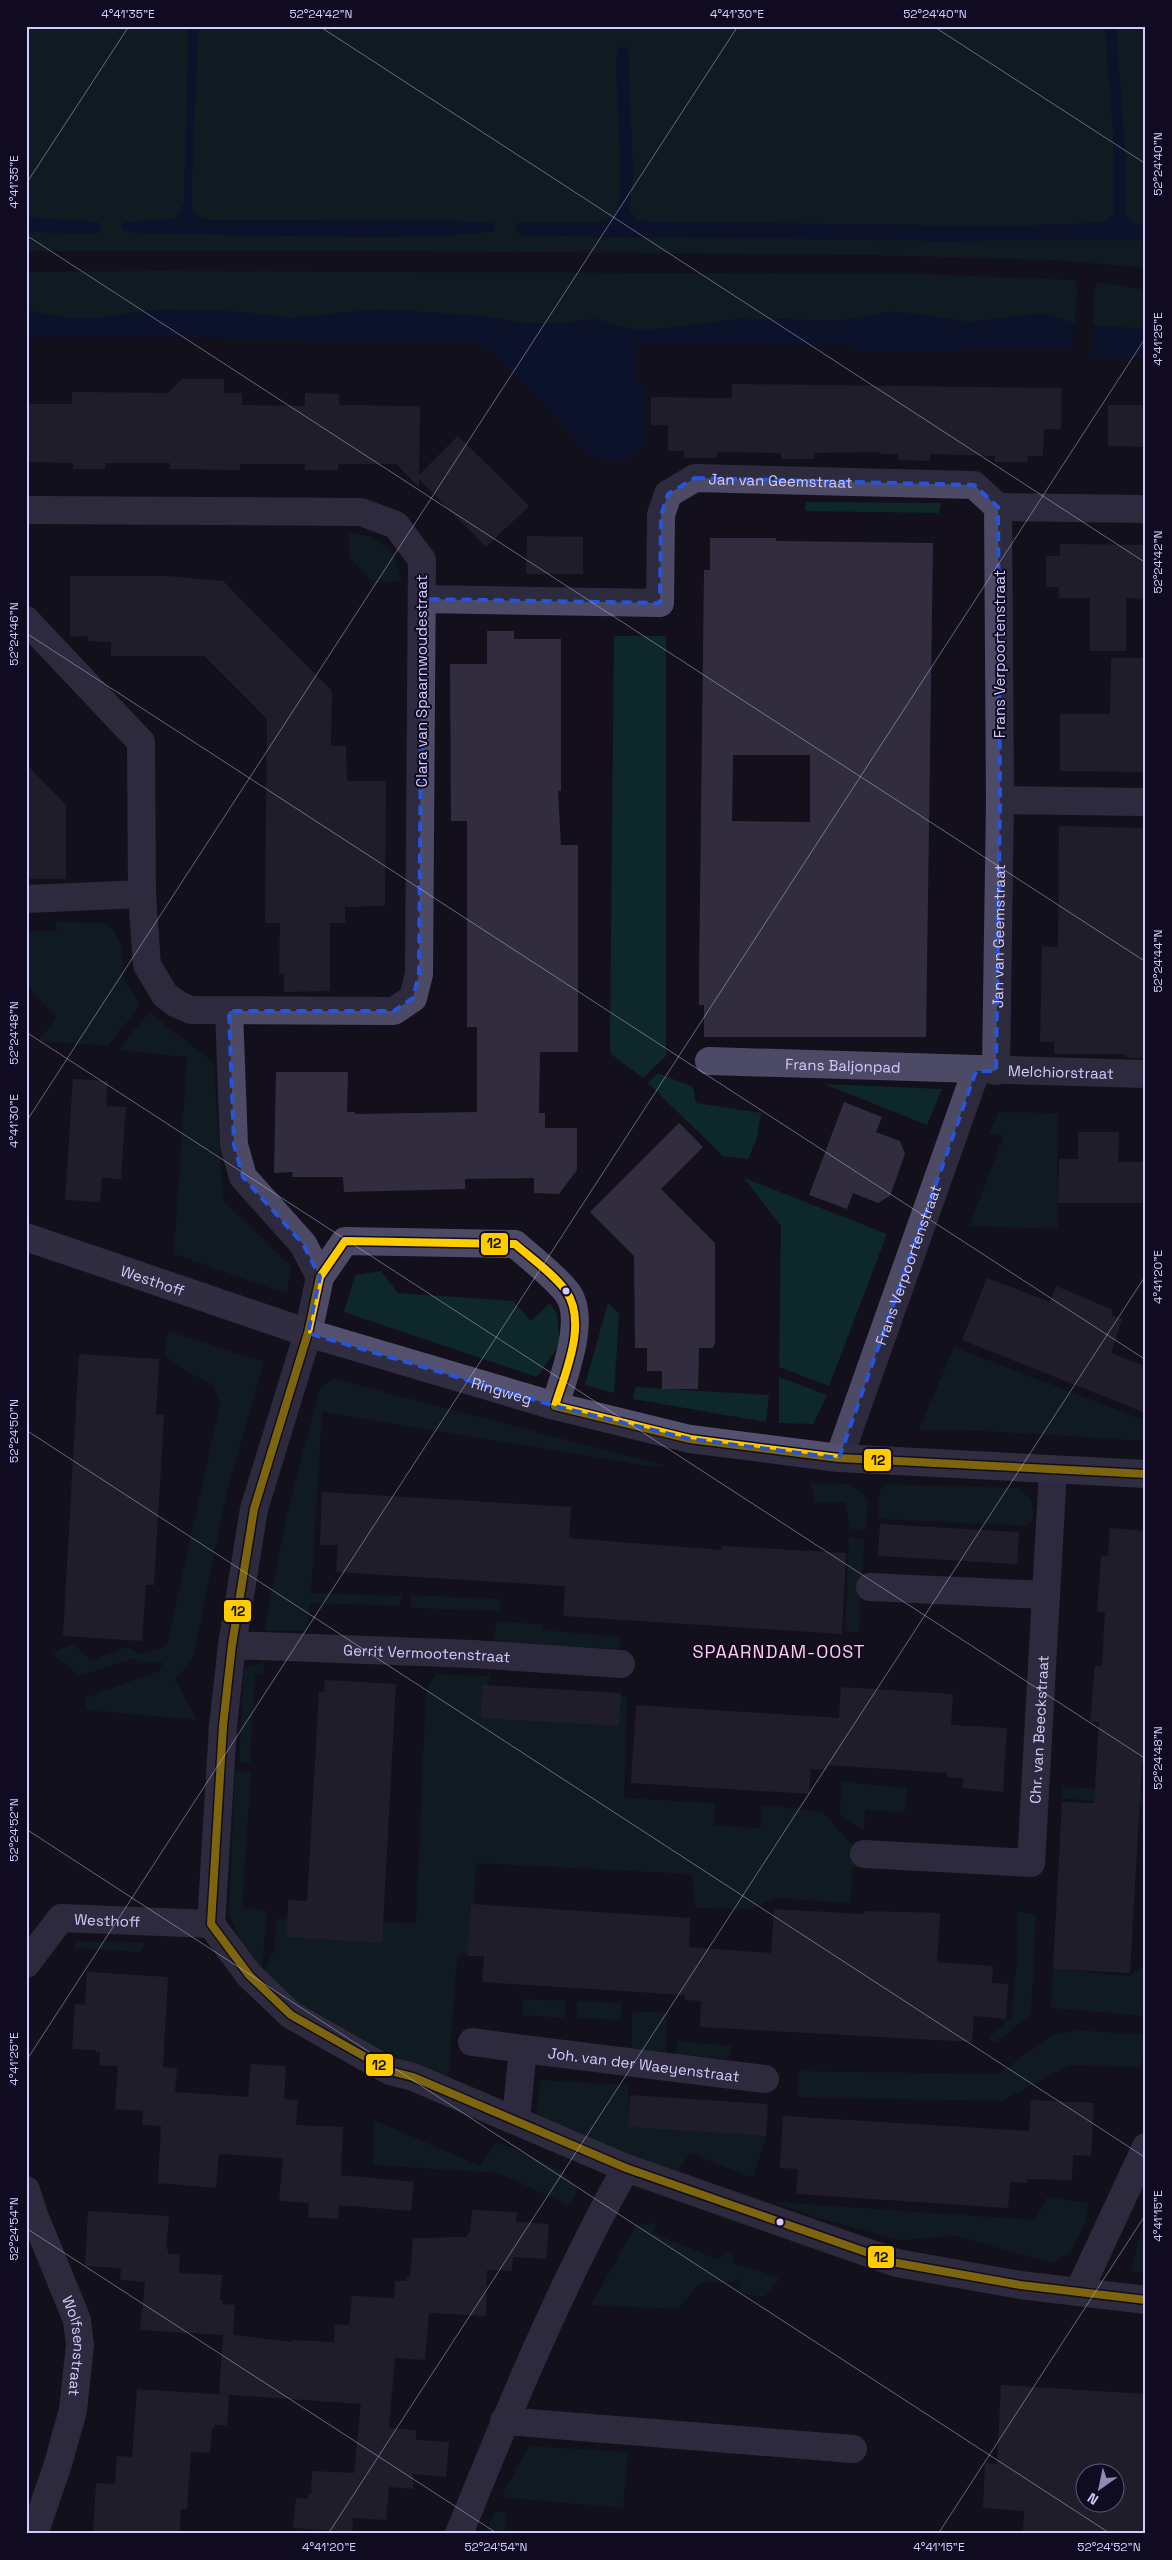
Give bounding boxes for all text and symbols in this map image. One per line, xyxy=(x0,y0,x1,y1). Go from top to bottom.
text: 4°41'35"E xyxy=(101,6,155,22)
text: 52°24'42"N xyxy=(289,6,353,22)
text: 4°41'30"E xyxy=(710,6,764,22)
text: 52°24'40"N xyxy=(903,6,967,22)
text: 52°24'40"N xyxy=(1150,132,1166,196)
text: 4°41'35"E xyxy=(6,155,22,209)
text: 4°41'25"E xyxy=(1150,312,1166,366)
street label: Jan van Geemstraat xyxy=(708,469,853,491)
text: 52°24'42"N xyxy=(1150,530,1166,594)
street label: Frans Verpoortenstraat xyxy=(990,570,1009,738)
street label: Clara van Spaarnwoudestraat xyxy=(412,575,431,787)
text: 52°24'46"N xyxy=(6,602,22,666)
street label: Jan van Geemstraat xyxy=(987,864,1009,1008)
text: 52°24'44"N xyxy=(1150,929,1166,993)
text: 52°24'48"N xyxy=(6,1001,22,1065)
street label: Frans Baljonpad xyxy=(785,1054,901,1076)
street label: Melchiorstraat xyxy=(1008,1060,1114,1083)
text: 4°41'30"E xyxy=(6,1094,22,1148)
street label: Frans Verpoortenstraat xyxy=(870,1182,945,1347)
line badge: 12 xyxy=(480,1232,509,1256)
text: 12 xyxy=(487,1234,501,1252)
text: 4°41'20"E xyxy=(1150,1250,1166,1304)
street label: Westhoff xyxy=(119,1261,188,1300)
unlabelled marker xyxy=(561,1286,571,1296)
street label: Ringweg xyxy=(469,1372,534,1408)
text: 52°24'50"N xyxy=(6,1399,22,1463)
line badge: 12 xyxy=(863,1448,892,1472)
text: 12 xyxy=(871,1451,885,1469)
line badge: 12 xyxy=(223,1599,252,1623)
text: 12 xyxy=(231,1602,245,1620)
street label: Gerrit Vermootenstraat xyxy=(343,1640,511,1666)
district label: SPAARNDAM-OOST xyxy=(693,1640,865,1663)
street label: Chr. van Beeckstraat xyxy=(1025,1655,1052,1804)
text: 52°24'48"N xyxy=(1150,1726,1166,1790)
text: 52°24'52"N xyxy=(6,1798,22,1862)
street label: Westhoff xyxy=(74,1909,141,1931)
text: 4°41'25"E xyxy=(6,2032,22,2086)
street label: Joh. van der Waeyenstraat xyxy=(547,2043,741,2085)
line badge: 12 xyxy=(365,2053,394,2077)
text: 12 xyxy=(372,2056,386,2074)
text: 4°41'15"E xyxy=(1150,2190,1166,2242)
text: 52°24'54"N xyxy=(6,2197,22,2261)
unlabelled marker xyxy=(775,2217,785,2227)
line badge: 12 xyxy=(867,2245,895,2269)
text: 12 xyxy=(874,2248,888,2266)
street label: Wolfsenstraat xyxy=(58,2293,90,2397)
north arrow xyxy=(1074,2462,1124,2512)
text: N xyxy=(1084,2489,1102,2509)
text: 4°41'20"E xyxy=(302,2539,356,2555)
text: 52°24'54"N xyxy=(464,2539,528,2555)
text: 4°41'15"E xyxy=(913,2539,965,2555)
text: 52°24'52"N xyxy=(1077,2539,1141,2555)

